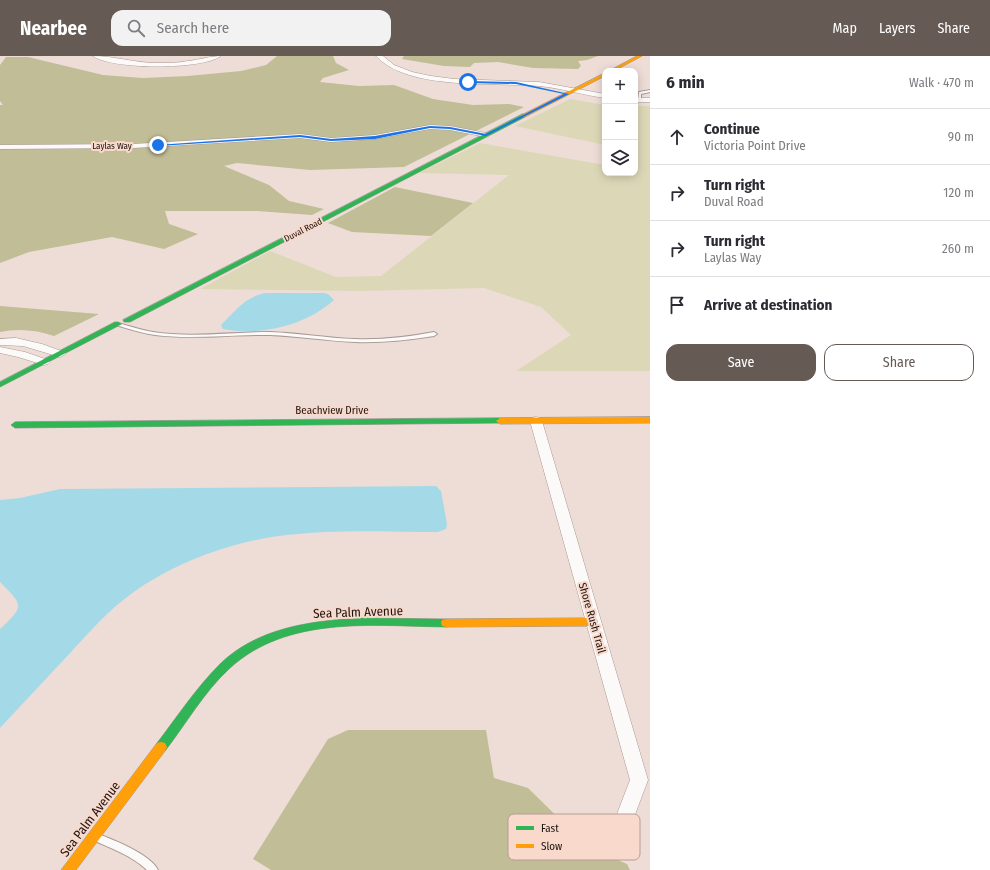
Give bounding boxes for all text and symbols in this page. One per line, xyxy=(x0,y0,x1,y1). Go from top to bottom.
search box xyxy=(111,10,391,46)
text: Nearbee xyxy=(20,17,87,40)
icon: search xyxy=(125,17,147,39)
text: Search here xyxy=(157,19,229,37)
text: Map xyxy=(833,20,857,37)
text: Layers xyxy=(879,20,915,37)
text: Share xyxy=(937,20,970,37)
map controls xyxy=(602,68,638,176)
button: + xyxy=(602,68,638,104)
text: 6 min xyxy=(666,72,705,93)
route start xyxy=(459,73,477,91)
text: Walk · 470 m xyxy=(909,75,974,90)
button: − xyxy=(602,104,638,140)
text: Continue xyxy=(704,120,760,138)
icon: ahead xyxy=(666,126,688,148)
text: 90 m xyxy=(948,129,974,144)
route end xyxy=(149,136,167,154)
text: Victoria Point Drive xyxy=(704,138,806,153)
button: layers xyxy=(602,140,638,176)
street label: Laylas Way xyxy=(92,141,132,151)
text: Turn right xyxy=(704,176,765,194)
icon: right xyxy=(666,182,688,204)
text: 120 m xyxy=(943,185,974,200)
text: Duval Road xyxy=(704,194,764,209)
street label: Duval Road xyxy=(282,216,324,244)
text: Turn right xyxy=(704,232,765,250)
icon: right xyxy=(666,238,688,260)
text: 260 m xyxy=(942,241,974,256)
text: Laylas Way xyxy=(704,250,761,265)
icon: arrive xyxy=(666,294,688,316)
text: Arrive at destination xyxy=(704,296,832,314)
button: Save xyxy=(666,344,816,381)
button: Share xyxy=(824,344,974,381)
street label: Beachview Drive xyxy=(295,404,369,417)
street label: Shore Rush Trail xyxy=(576,581,608,655)
street label: Sea Palm Avenue xyxy=(313,603,403,621)
street label: Sea Palm Avenue xyxy=(57,779,123,859)
legend xyxy=(508,814,640,860)
text: Fast xyxy=(541,822,559,835)
text: Slow xyxy=(541,840,562,853)

